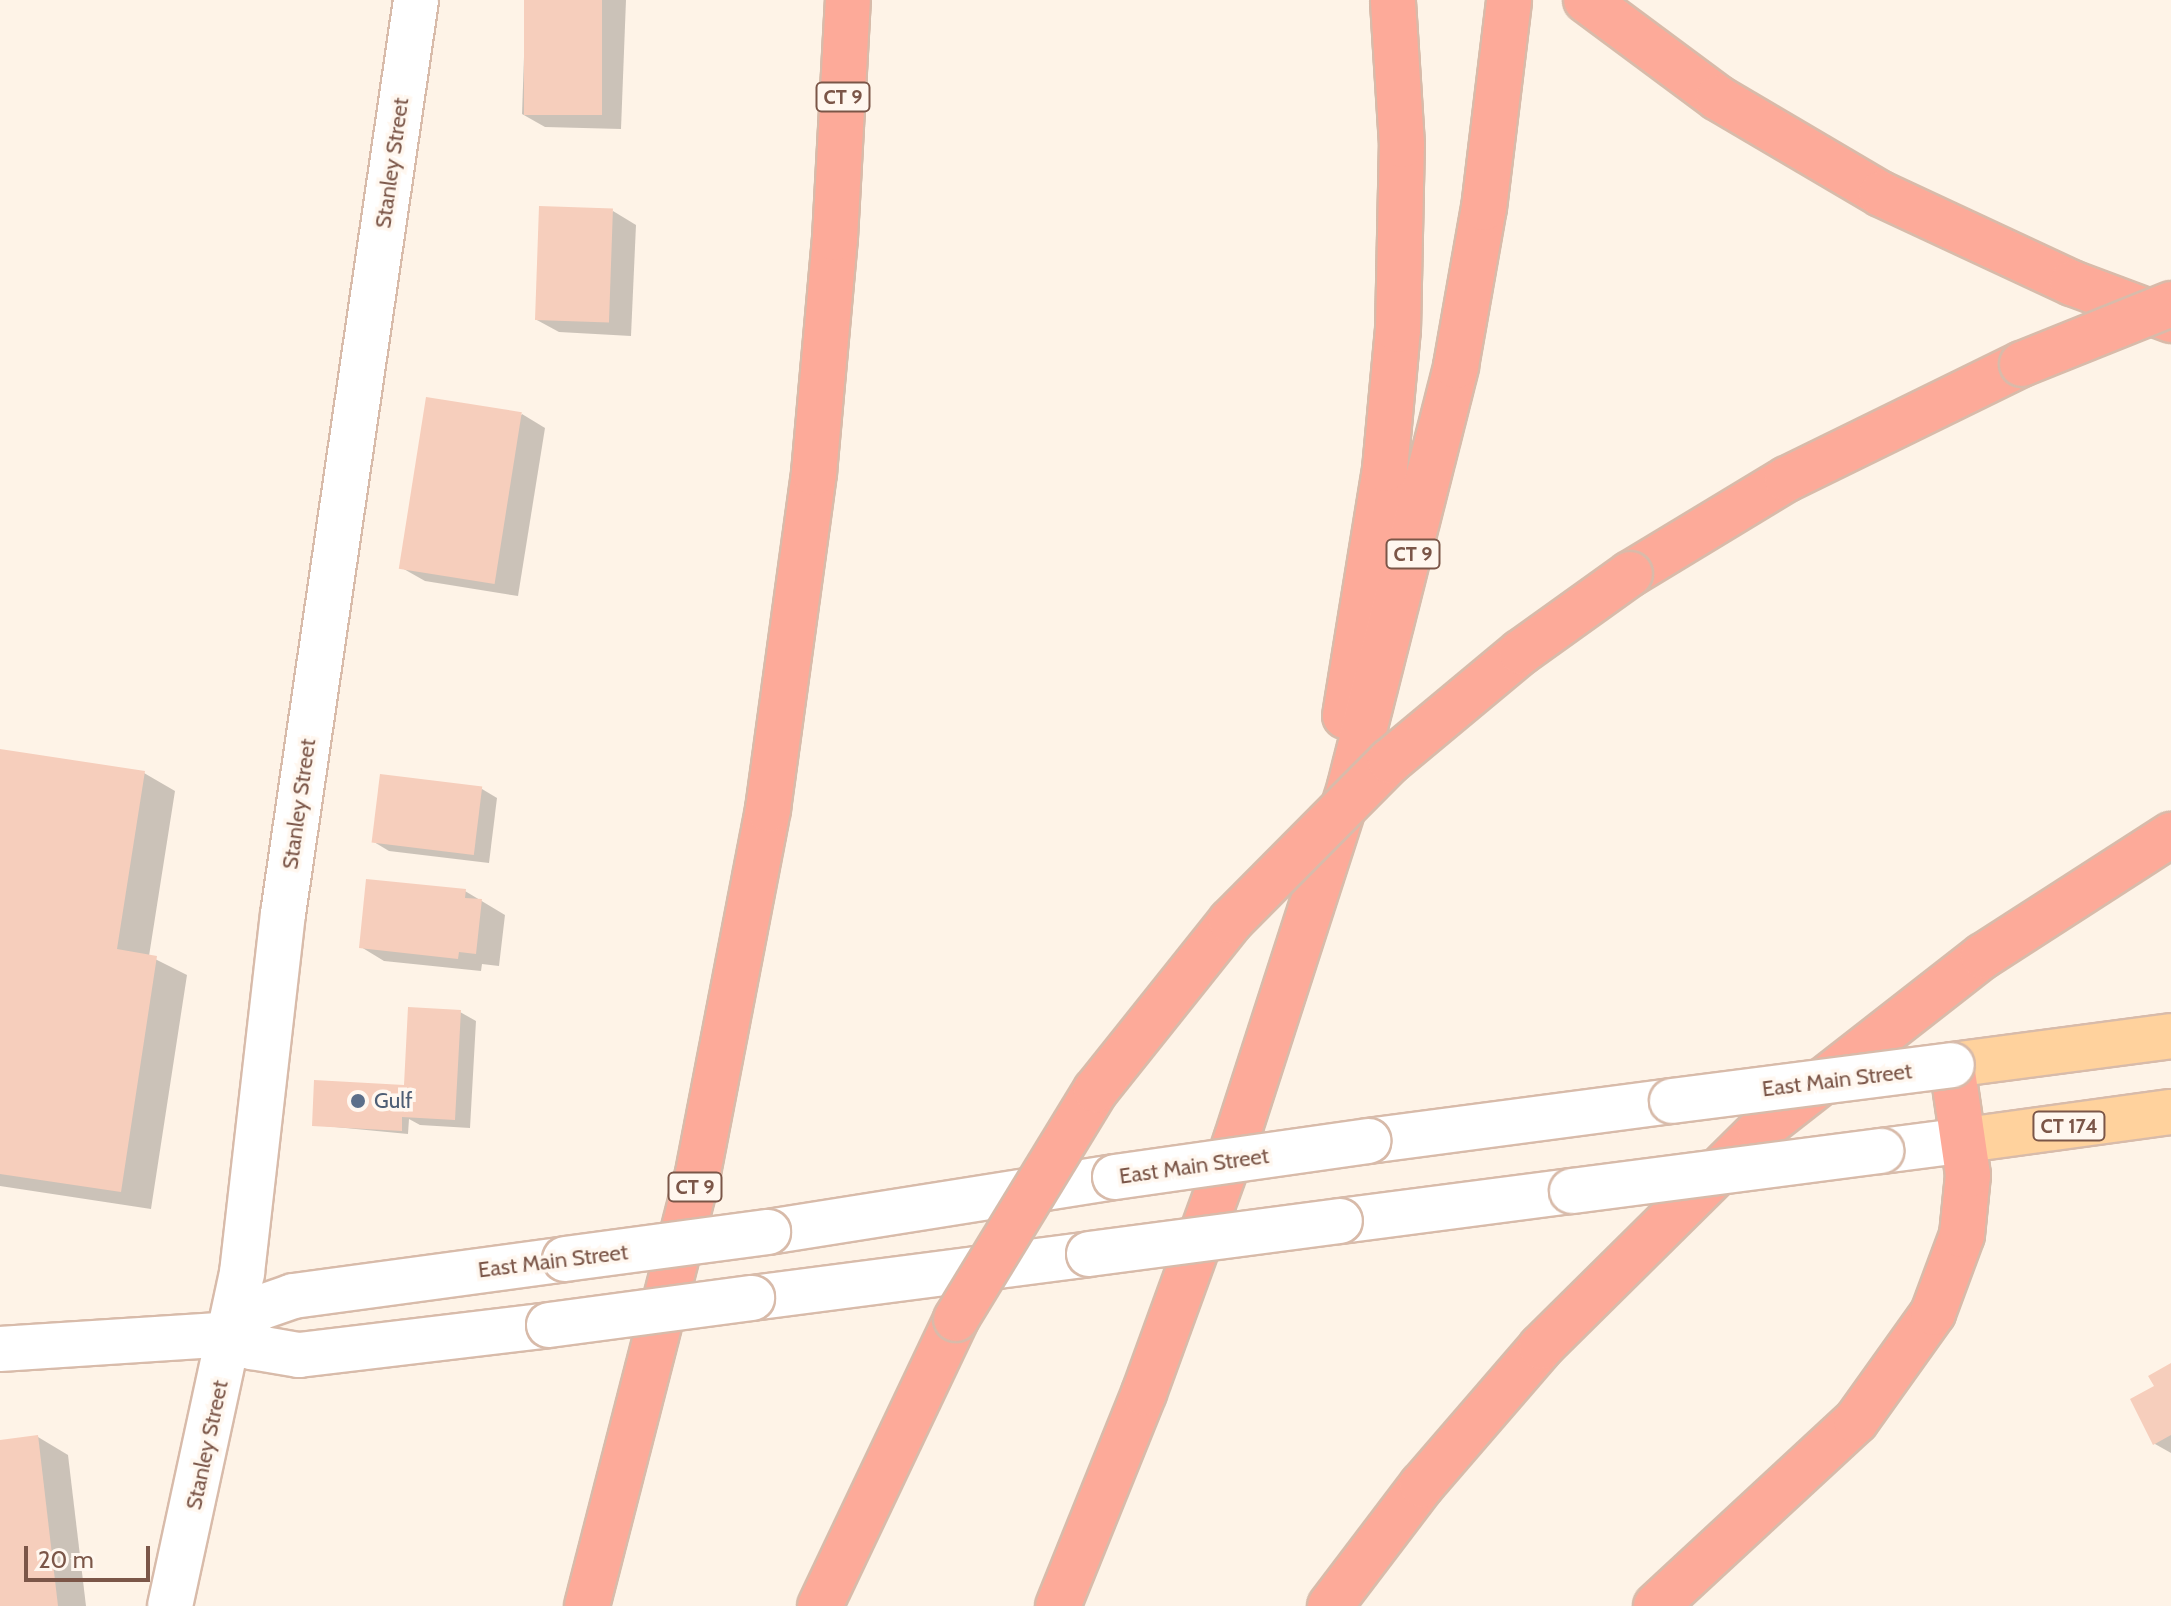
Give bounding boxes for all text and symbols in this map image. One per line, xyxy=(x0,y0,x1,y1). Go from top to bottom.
road number: CT 9 xyxy=(815,81,871,113)
street label: Stanley Street xyxy=(370,96,414,230)
road number: CT 9 xyxy=(1385,538,1441,570)
street label: Stanley Street xyxy=(277,737,321,871)
street label: East Main Street xyxy=(1760,1058,1914,1102)
place label: Gulf xyxy=(374,1088,413,1114)
marker: Gulf xyxy=(349,1092,367,1110)
road number: CT 174 xyxy=(2031,1110,2107,1142)
street label: East Main Street xyxy=(1117,1142,1271,1190)
road number: CT 9 xyxy=(667,1171,723,1203)
street label: East Main Street xyxy=(476,1239,630,1283)
street label: Stanley Street xyxy=(180,1378,234,1512)
scale bar xyxy=(28,1530,154,1580)
text: 20 m xyxy=(38,1545,94,1574)

